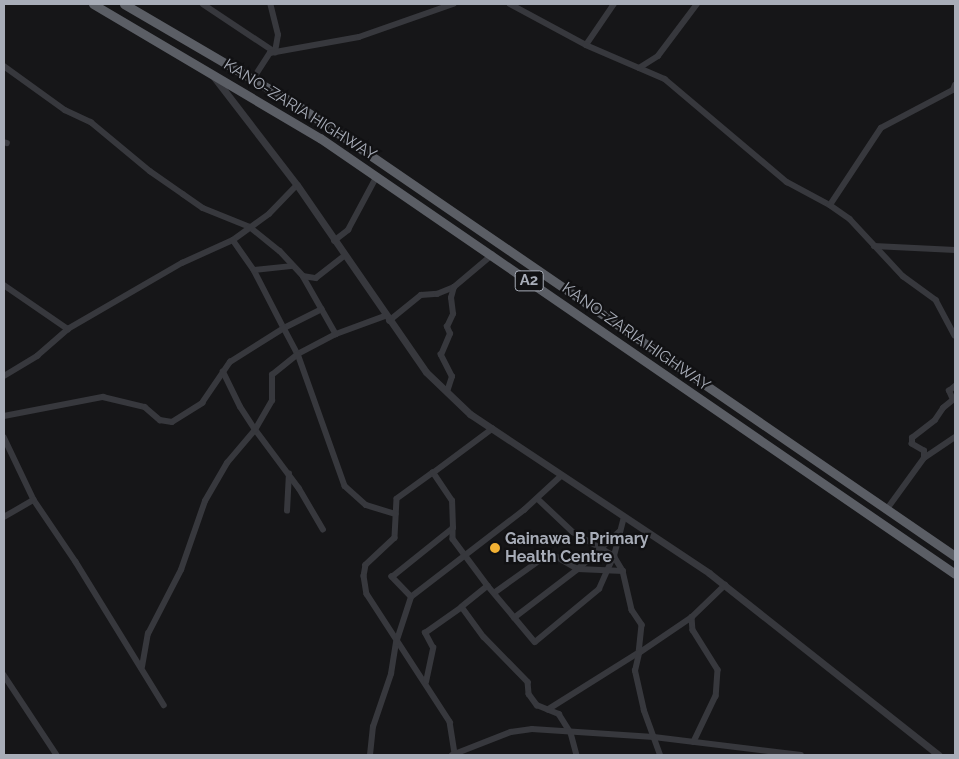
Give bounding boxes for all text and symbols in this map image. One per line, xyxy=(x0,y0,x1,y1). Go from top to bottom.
street label: KANO-ZARIA HIGHWAY xyxy=(220,55,380,165)
road number: A2 xyxy=(514,268,544,294)
street label: KANO-ZARIA HIGHWAY xyxy=(558,278,714,396)
place label: Gainawa B Primary Health Centre xyxy=(505,529,649,567)
marker: Gainawa B Primary Health Centre xyxy=(489,542,501,554)

